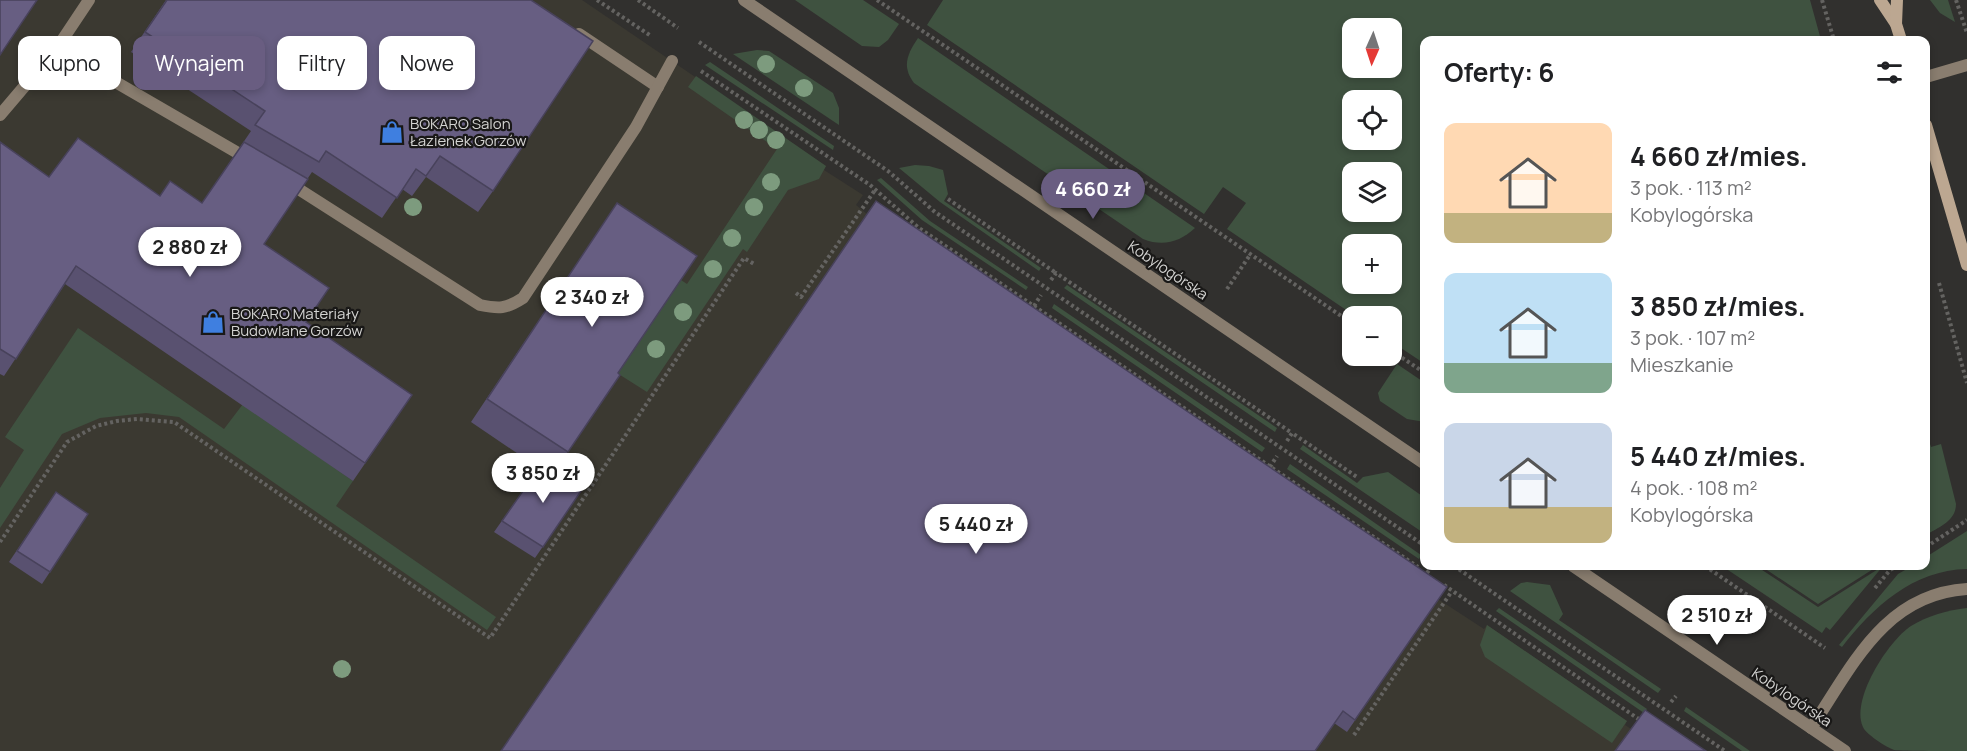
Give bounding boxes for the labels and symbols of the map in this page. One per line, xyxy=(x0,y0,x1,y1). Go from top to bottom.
north arrow xyxy=(1342,18,1402,78)
place label: BOKARO Salon Łazienek Gorzów xyxy=(410,113,527,151)
shop icon: BOKARO Salon Łazienek Gorzów xyxy=(379,119,405,145)
pin: 4 660 zł xyxy=(1031,169,1155,220)
pin: 2 880 zł xyxy=(128,227,252,278)
street label: Kobylogórska xyxy=(1124,235,1212,305)
pin: 2 340 zł xyxy=(530,277,654,328)
place label: BOKARO Materiały Budowlane Gorzów xyxy=(231,303,363,341)
shop icon: BOKARO Materiały Budowlane Gorzów xyxy=(200,309,226,335)
pin: 3 850 zł xyxy=(481,453,605,504)
pin: 5 440 zł xyxy=(914,504,1038,555)
pin: 2 510 zł xyxy=(1655,595,1779,646)
street label: Kobylogórska xyxy=(1748,662,1836,732)

